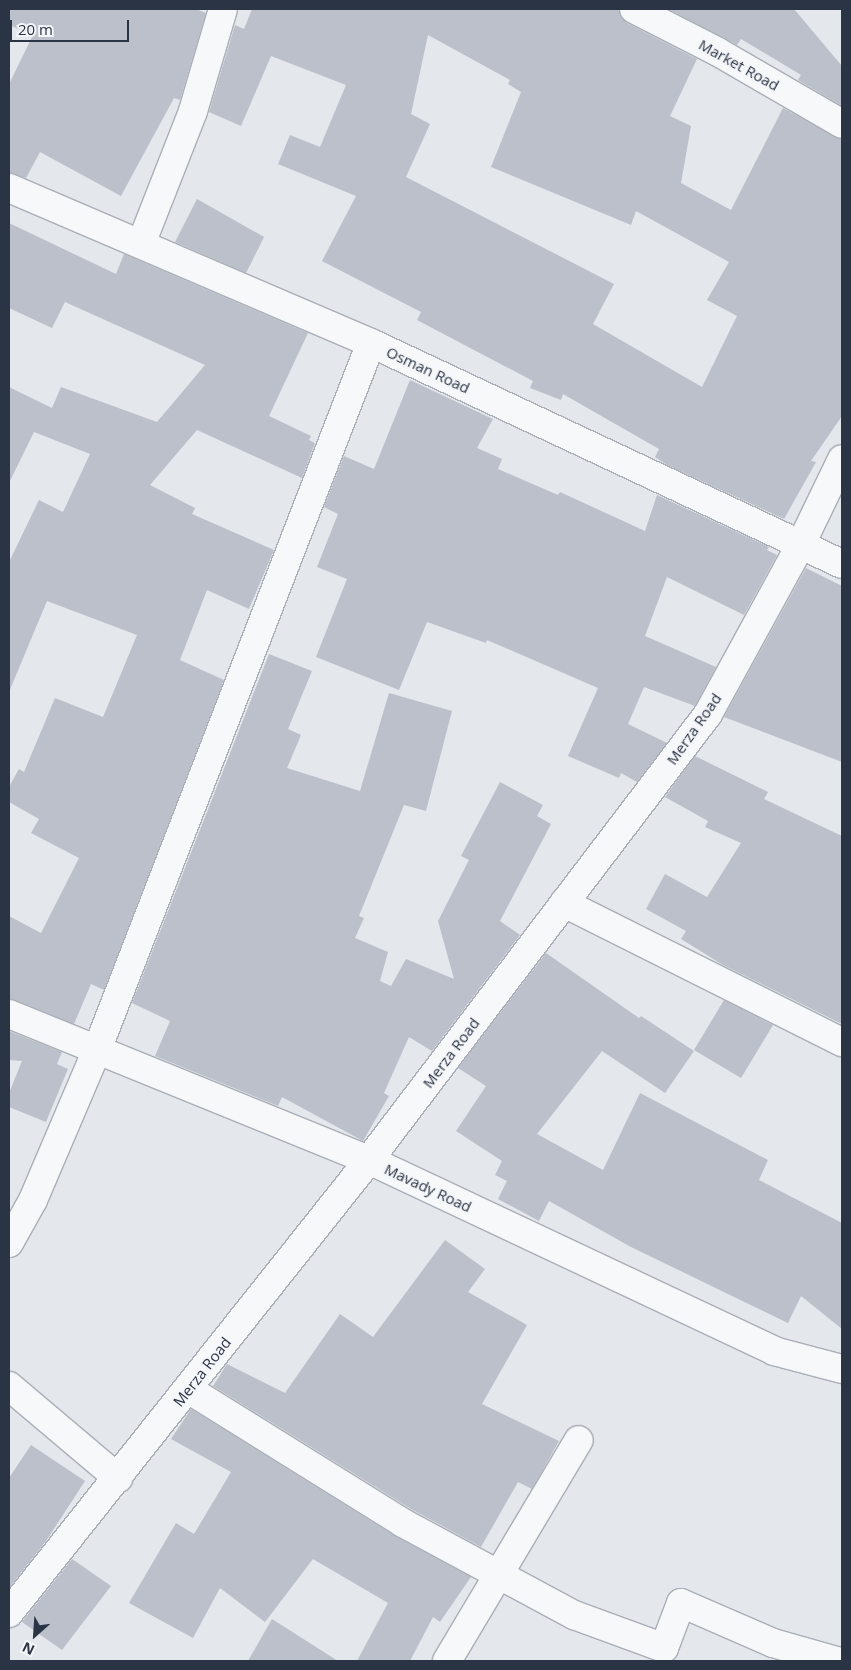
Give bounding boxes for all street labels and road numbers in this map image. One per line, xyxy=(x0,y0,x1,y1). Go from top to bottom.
street label: Market Road xyxy=(696,35,782,95)
street label: Osman Road xyxy=(383,343,473,397)
street label: Merza Road xyxy=(663,690,725,768)
street label: Merza Road xyxy=(419,1014,483,1092)
street label: Mavady Road xyxy=(382,1160,474,1216)
street label: Merza Road xyxy=(169,1334,235,1410)

